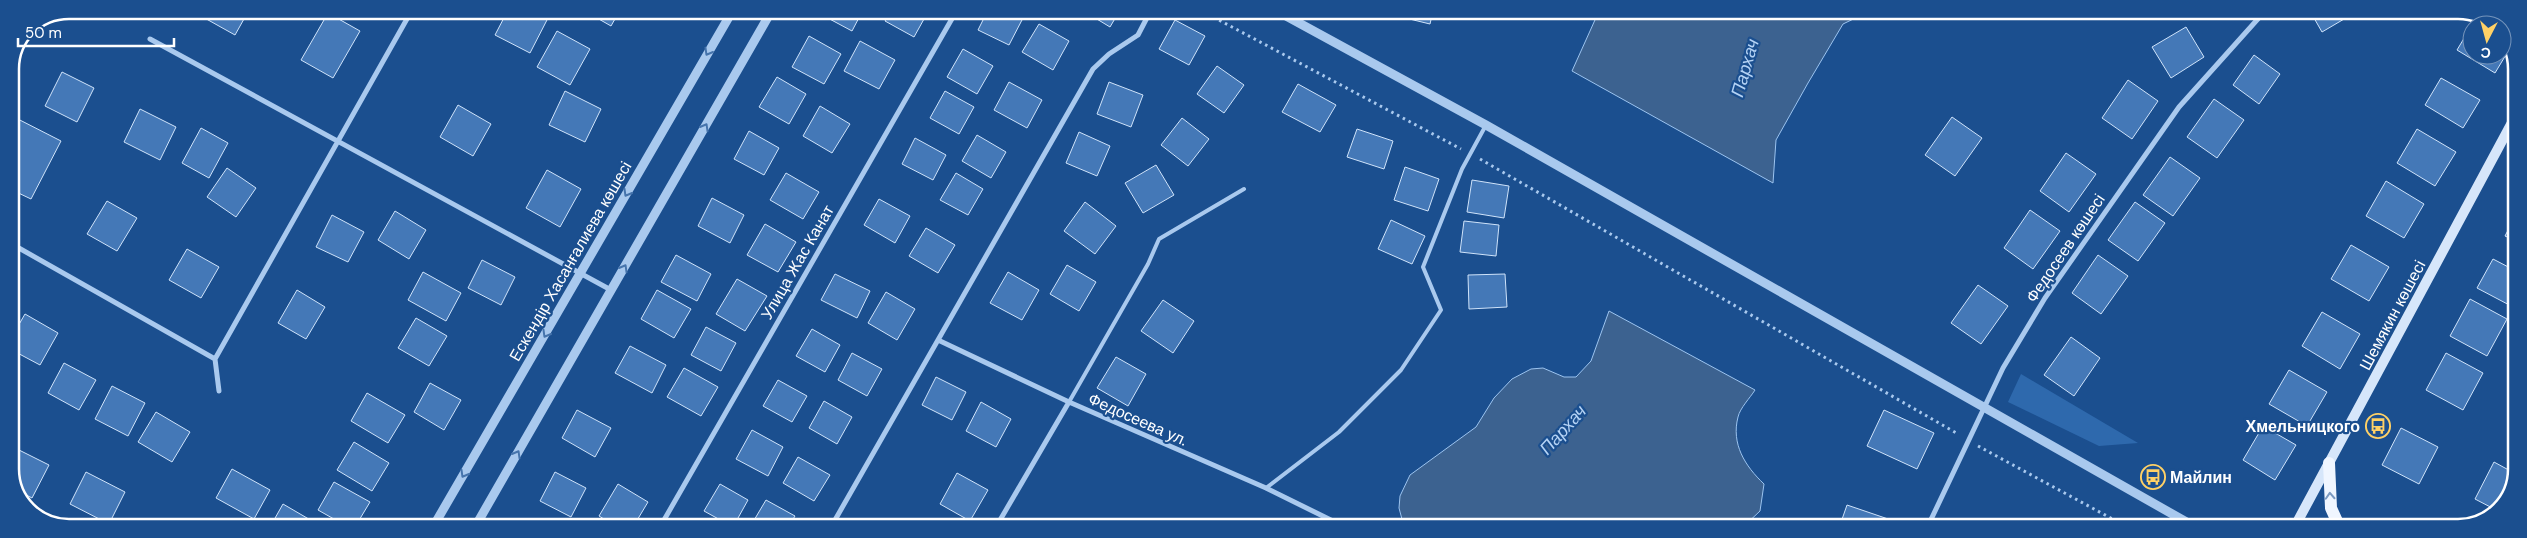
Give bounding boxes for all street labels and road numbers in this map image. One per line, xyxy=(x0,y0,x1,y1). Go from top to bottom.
street label: Ескендір Хасанғалиева көшесі xyxy=(505,158,636,365)
street label: Федосеев көшесі xyxy=(2021,190,2110,307)
street label: Улица Жас Канат xyxy=(756,201,839,323)
street label: Шемякин көшесі xyxy=(2355,257,2430,374)
street label: Федосеева ул. xyxy=(1085,388,1191,451)

